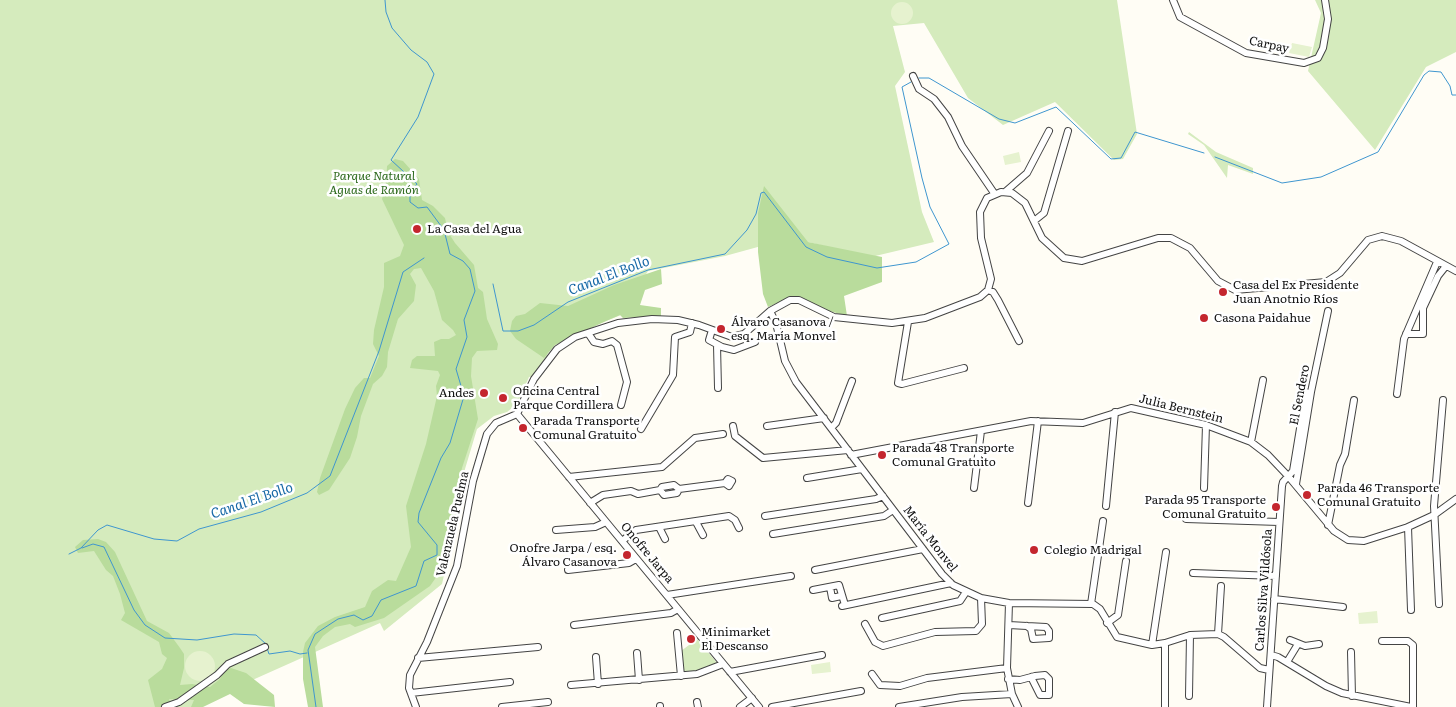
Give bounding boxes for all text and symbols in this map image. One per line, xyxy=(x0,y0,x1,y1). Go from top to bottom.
street label: Carpay xyxy=(1248,34,1290,56)
park label: Parque Natural Aguas de Ramón xyxy=(329,169,419,197)
place label: La Casa del Agua xyxy=(427,222,522,236)
marker: La Casa del Agua xyxy=(411,223,423,235)
water label: Canal El Bollo xyxy=(566,253,652,299)
place label: Casa del Ex Presidente Juan Anotnio Ríos xyxy=(1233,278,1359,306)
marker: Casa del Ex Presidente Juan Anotnio Ríos xyxy=(1217,286,1229,298)
place label: Casona Paidahue xyxy=(1214,311,1311,325)
marker: Casona Paidahue xyxy=(1198,312,1210,324)
place label: Álvaro Casanova / esq. María Monvel xyxy=(731,315,836,343)
marker: Álvaro Casanova / esq. María Monvel xyxy=(715,323,727,335)
street label: El Sendero xyxy=(1287,364,1313,426)
place label: Oficina Central Parque Cordillera xyxy=(513,384,614,412)
place label: Andes xyxy=(439,386,474,400)
marker: Andes xyxy=(478,387,490,399)
marker: Oficina Central Parque Cordillera xyxy=(497,392,509,404)
street label: Julia Bernstein xyxy=(1137,392,1225,426)
place label: Parada Transporte Comunal Gratuito xyxy=(533,414,640,442)
marker: Parada Transporte Comunal Gratuito xyxy=(517,422,529,434)
place label: Parada 48 Transporte Comunal Gratuito xyxy=(892,441,1014,469)
marker: Parada 48 Transporte Comunal Gratuito xyxy=(876,449,888,461)
street label: Valenzuela Puelma xyxy=(434,470,472,578)
water label: Canal El Bollo xyxy=(209,479,295,523)
place label: Parada 46 Transporte Comunal Gratuito xyxy=(1317,481,1439,509)
marker: Parada 46 Transporte Comunal Gratuito xyxy=(1301,489,1313,501)
place label: Parada 95 Transporte Comunal Gratuito xyxy=(1145,493,1266,521)
marker: Parada 95 Transporte Comunal Gratuito xyxy=(1270,501,1282,513)
street label: María Monvel xyxy=(900,503,960,575)
street label: Onofre Jarpa xyxy=(617,520,677,586)
street label: Carlos Silva Vildósola xyxy=(1253,528,1275,652)
place label: Onofre Jarpa / esq. Álvaro Casanova xyxy=(509,541,617,569)
place label: Colegio Madrigal xyxy=(1044,543,1142,557)
marker: Colegio Madrigal xyxy=(1028,544,1040,556)
marker: Onofre Jarpa / esq. Álvaro Casanova xyxy=(621,549,633,561)
place label: Minimarket El Descanso xyxy=(701,625,770,653)
marker: Minimarket El Descanso xyxy=(685,633,697,645)

